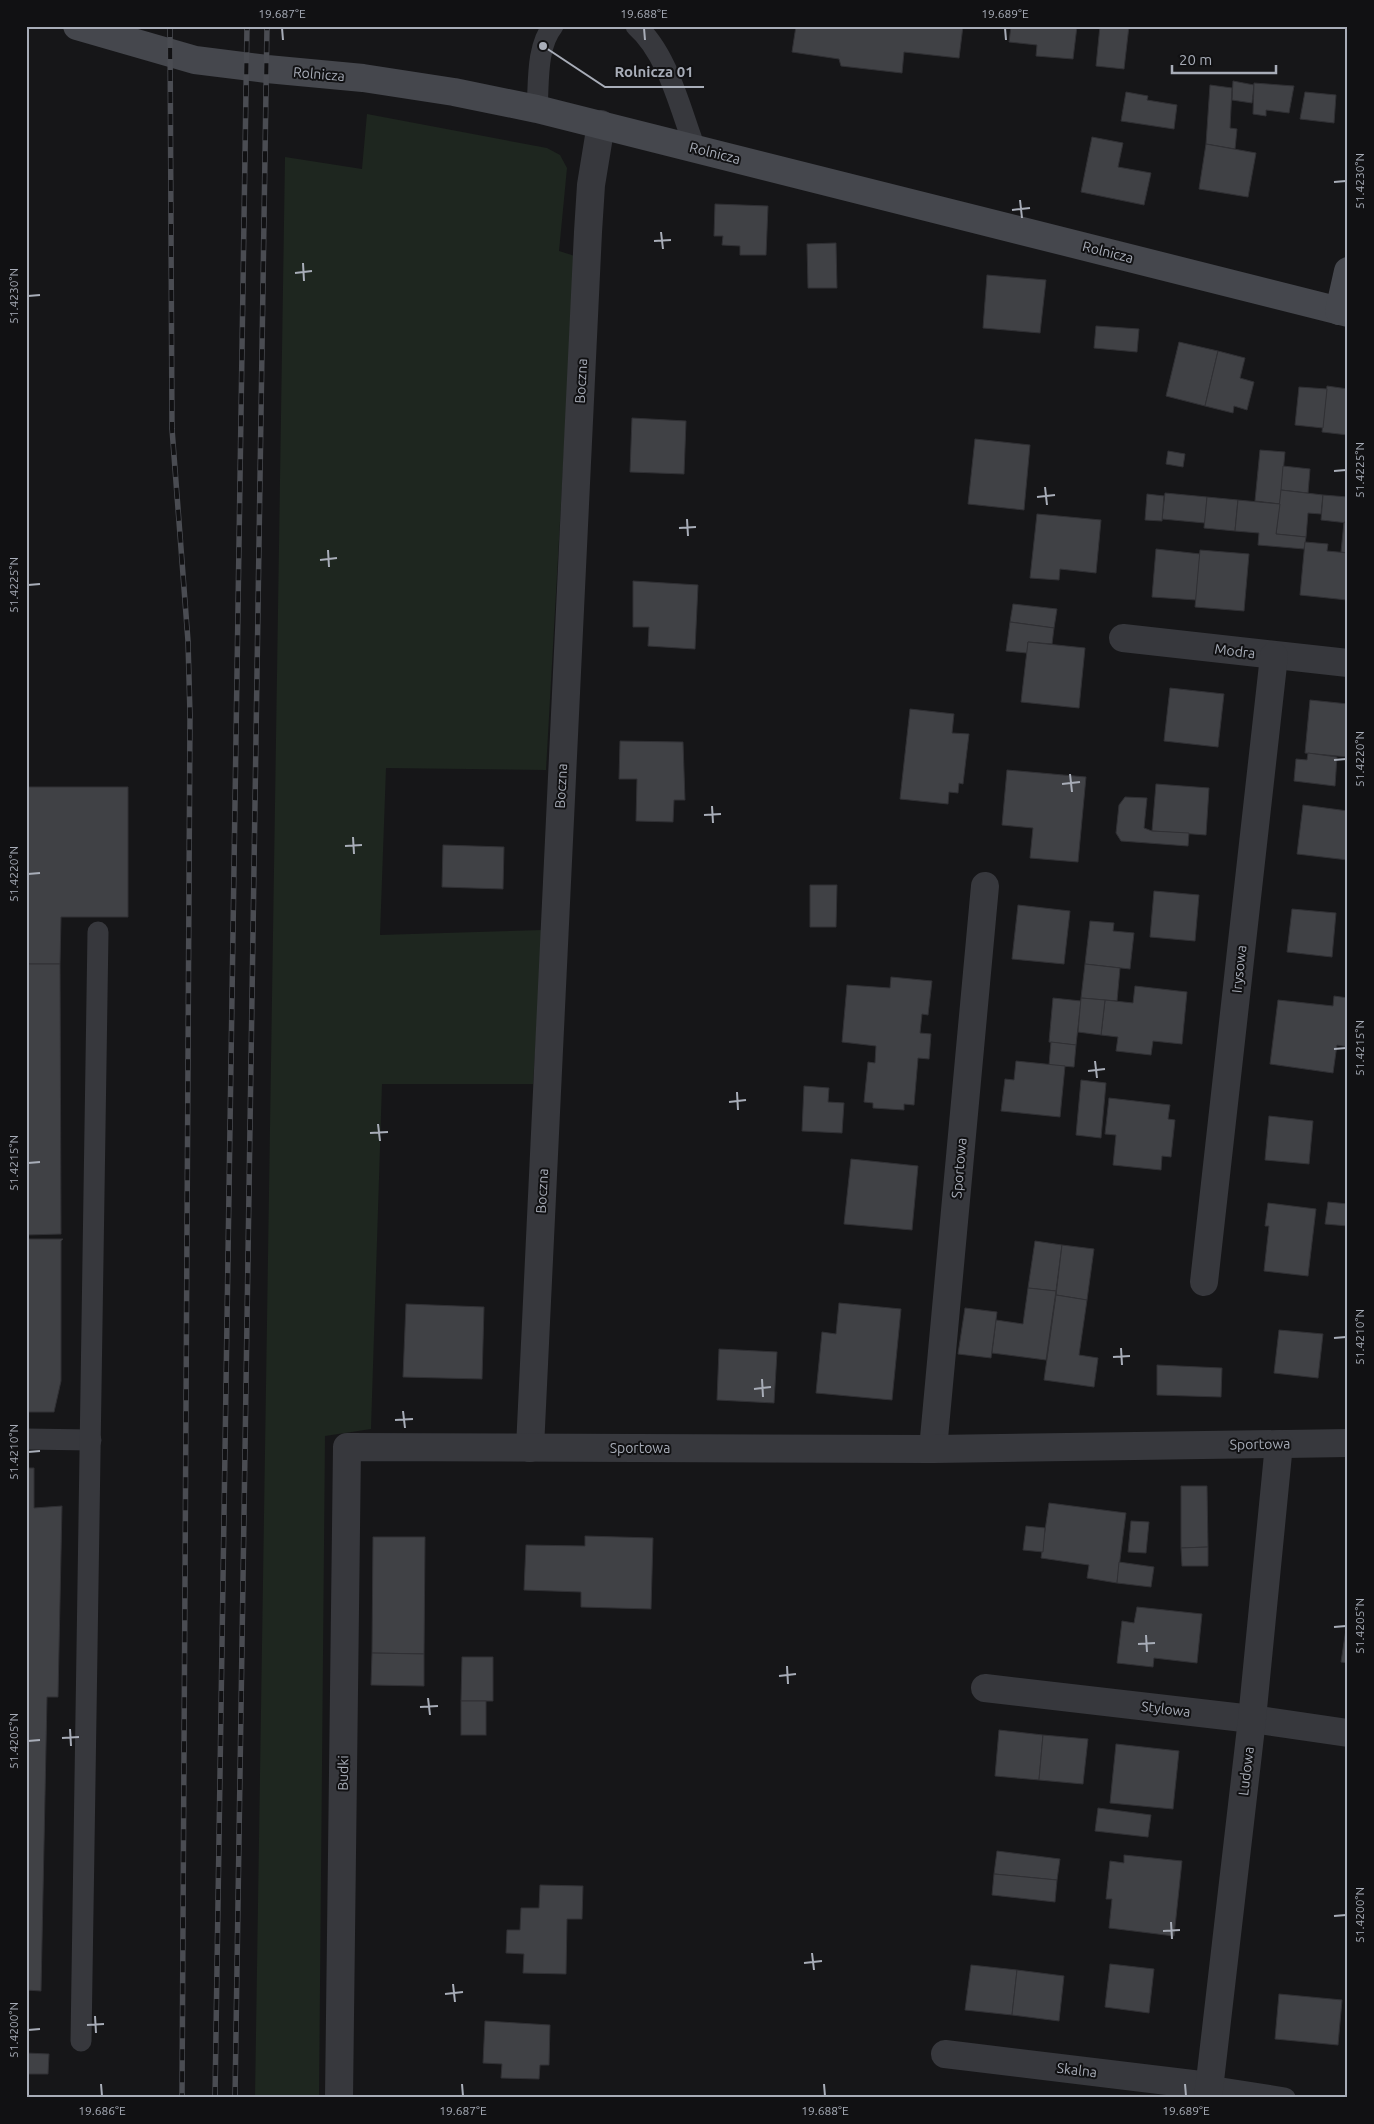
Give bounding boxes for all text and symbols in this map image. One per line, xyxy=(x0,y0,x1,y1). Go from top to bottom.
text: 19.687°E xyxy=(258,7,306,20)
text: 19.688°E xyxy=(620,7,668,20)
text: 19.689°E xyxy=(981,7,1029,20)
scale bar xyxy=(1172,42,1275,74)
text: 20 m xyxy=(1179,51,1212,68)
callout: Rolnicza 01 xyxy=(605,57,704,87)
text: Rolnicza 01 xyxy=(614,63,694,80)
street label: Rolnicza xyxy=(292,64,346,84)
street label: Rolnicza xyxy=(688,139,742,167)
text: 51.4230°N xyxy=(1353,153,1366,209)
street label: Rolnicza xyxy=(1081,238,1135,266)
text: 51.4230°N xyxy=(7,268,20,324)
street label: Boczna xyxy=(572,358,590,404)
text: 51.4225°N xyxy=(1353,442,1366,498)
text: 51.4225°N xyxy=(7,557,20,613)
street label: Modra xyxy=(1214,641,1256,661)
text: 51.4220°N xyxy=(1353,731,1366,787)
street label: Boczna xyxy=(552,763,570,809)
text: 51.4220°N xyxy=(7,846,20,902)
street label: Irysowa xyxy=(1229,944,1249,994)
text: 51.4215°N xyxy=(1353,1020,1366,1076)
text: 51.4215°N xyxy=(7,1135,20,1191)
street label: Sportowa xyxy=(948,1137,970,1199)
street label: Boczna xyxy=(533,1168,551,1214)
text: 51.4210°N xyxy=(1353,1309,1366,1365)
text: 51.4210°N xyxy=(7,1424,20,1480)
street label: Sportowa xyxy=(1230,1435,1290,1453)
street label: Sportowa xyxy=(610,1440,670,1456)
text: 51.4205°N xyxy=(1353,1598,1366,1654)
street label: Stylowa xyxy=(1140,1698,1192,1720)
text: 51.4205°N xyxy=(7,1713,20,1769)
street label: Ludowa xyxy=(1235,1745,1257,1797)
street label: Budki xyxy=(335,1755,351,1791)
text: 51.4200°N xyxy=(1353,1887,1366,1943)
text: 51.4200°N xyxy=(7,2002,20,2058)
street label: Skalna xyxy=(1056,2060,1098,2080)
text: 19.686°E xyxy=(78,2104,126,2117)
text: 19.687°E xyxy=(439,2104,487,2117)
text: 19.688°E xyxy=(801,2104,849,2117)
text: 19.689°E xyxy=(1162,2104,1210,2117)

